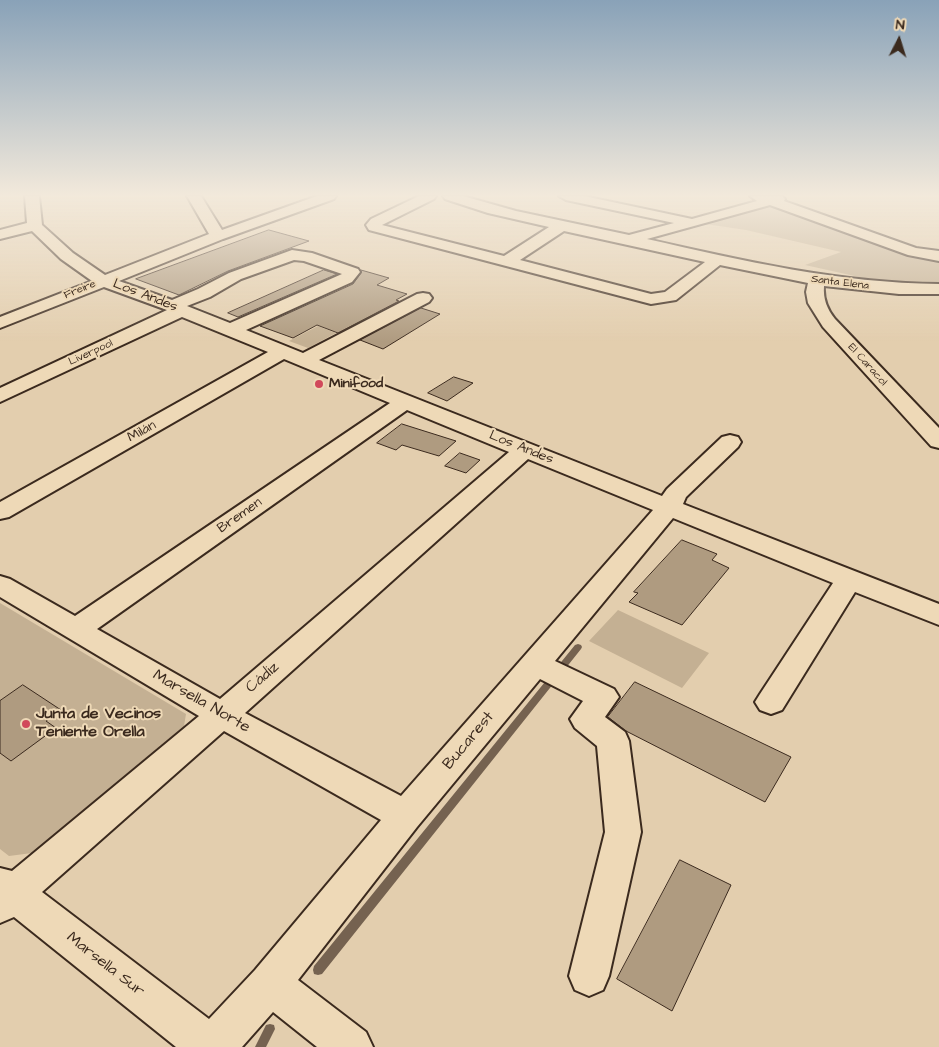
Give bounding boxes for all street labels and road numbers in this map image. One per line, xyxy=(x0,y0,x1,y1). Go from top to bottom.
street label: Santa Elena xyxy=(810,273,870,293)
street label: Los Andes xyxy=(110,276,180,316)
street label: Freire xyxy=(62,278,98,302)
street label: Liverpool xyxy=(67,337,115,369)
street label: El Caracol xyxy=(845,341,889,389)
street label: Milán xyxy=(125,417,159,447)
street label: Los Andes xyxy=(486,427,556,469)
street label: Bremen xyxy=(214,495,266,537)
street label: Cádiz xyxy=(242,658,284,698)
street label: Marsella Norte xyxy=(149,666,253,738)
street label: Bucarest xyxy=(439,708,499,774)
street label: Marsella Sur xyxy=(62,929,148,1001)

